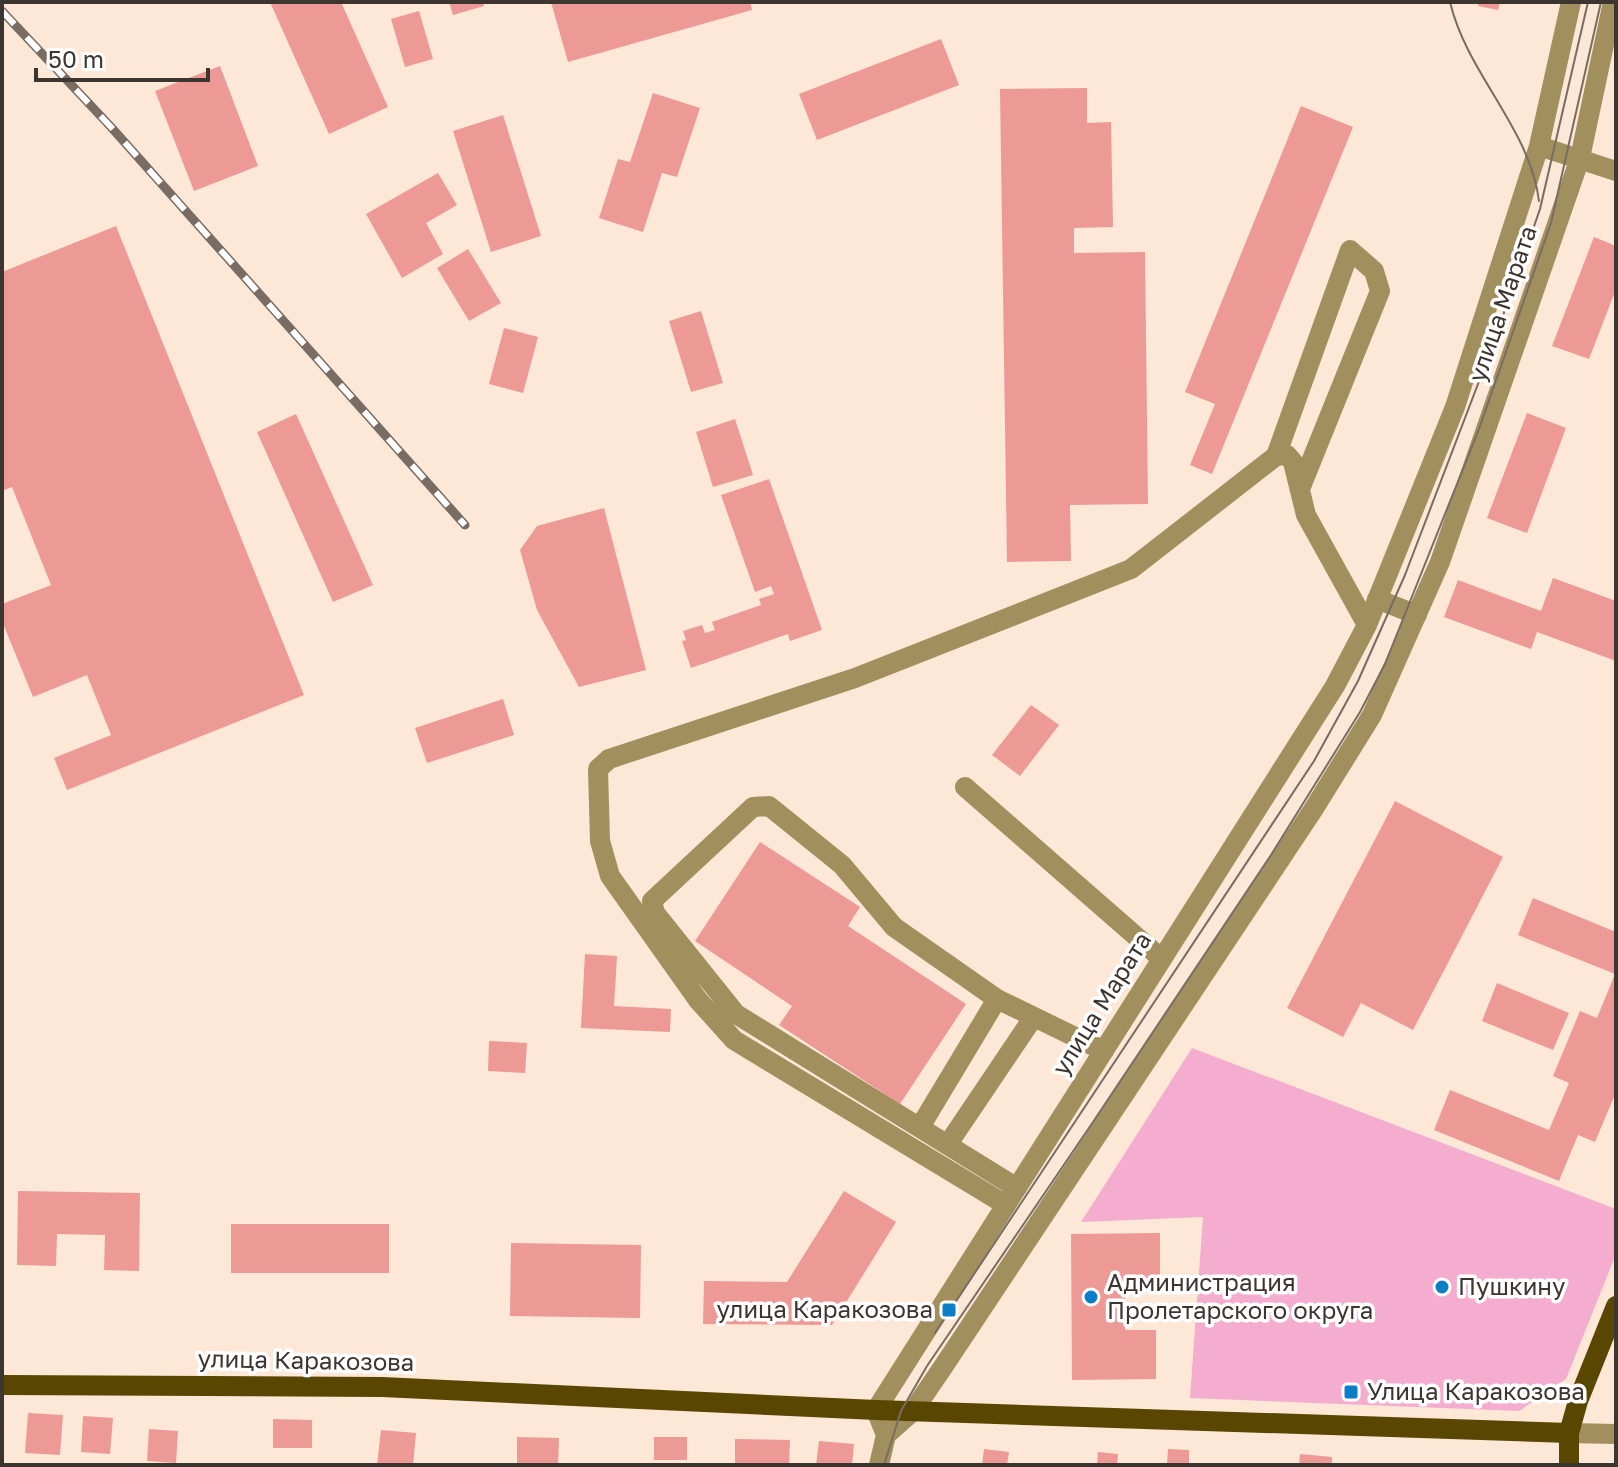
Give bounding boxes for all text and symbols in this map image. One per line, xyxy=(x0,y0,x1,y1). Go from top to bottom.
scale bar xyxy=(36,32,208,82)
text: 50 m xyxy=(48,44,104,73)
street label: улица Марата xyxy=(1461,222,1542,386)
street label: улица Марата xyxy=(1045,926,1156,1080)
place label: Администрация Пролетарского округа xyxy=(1107,1267,1373,1324)
place label: Пушкину xyxy=(1458,1271,1565,1300)
marker: Пушкину xyxy=(1433,1278,1451,1296)
marker: Администрация Пролетарского округа xyxy=(1082,1288,1100,1306)
place label: улица Каракозова xyxy=(716,1294,933,1323)
marker: улица Каракозова xyxy=(940,1301,958,1319)
street label: улица Каракозова xyxy=(197,1343,415,1376)
place label: Улица Каракозова xyxy=(1367,1376,1585,1405)
marker: Улица Каракозова xyxy=(1342,1383,1360,1401)

